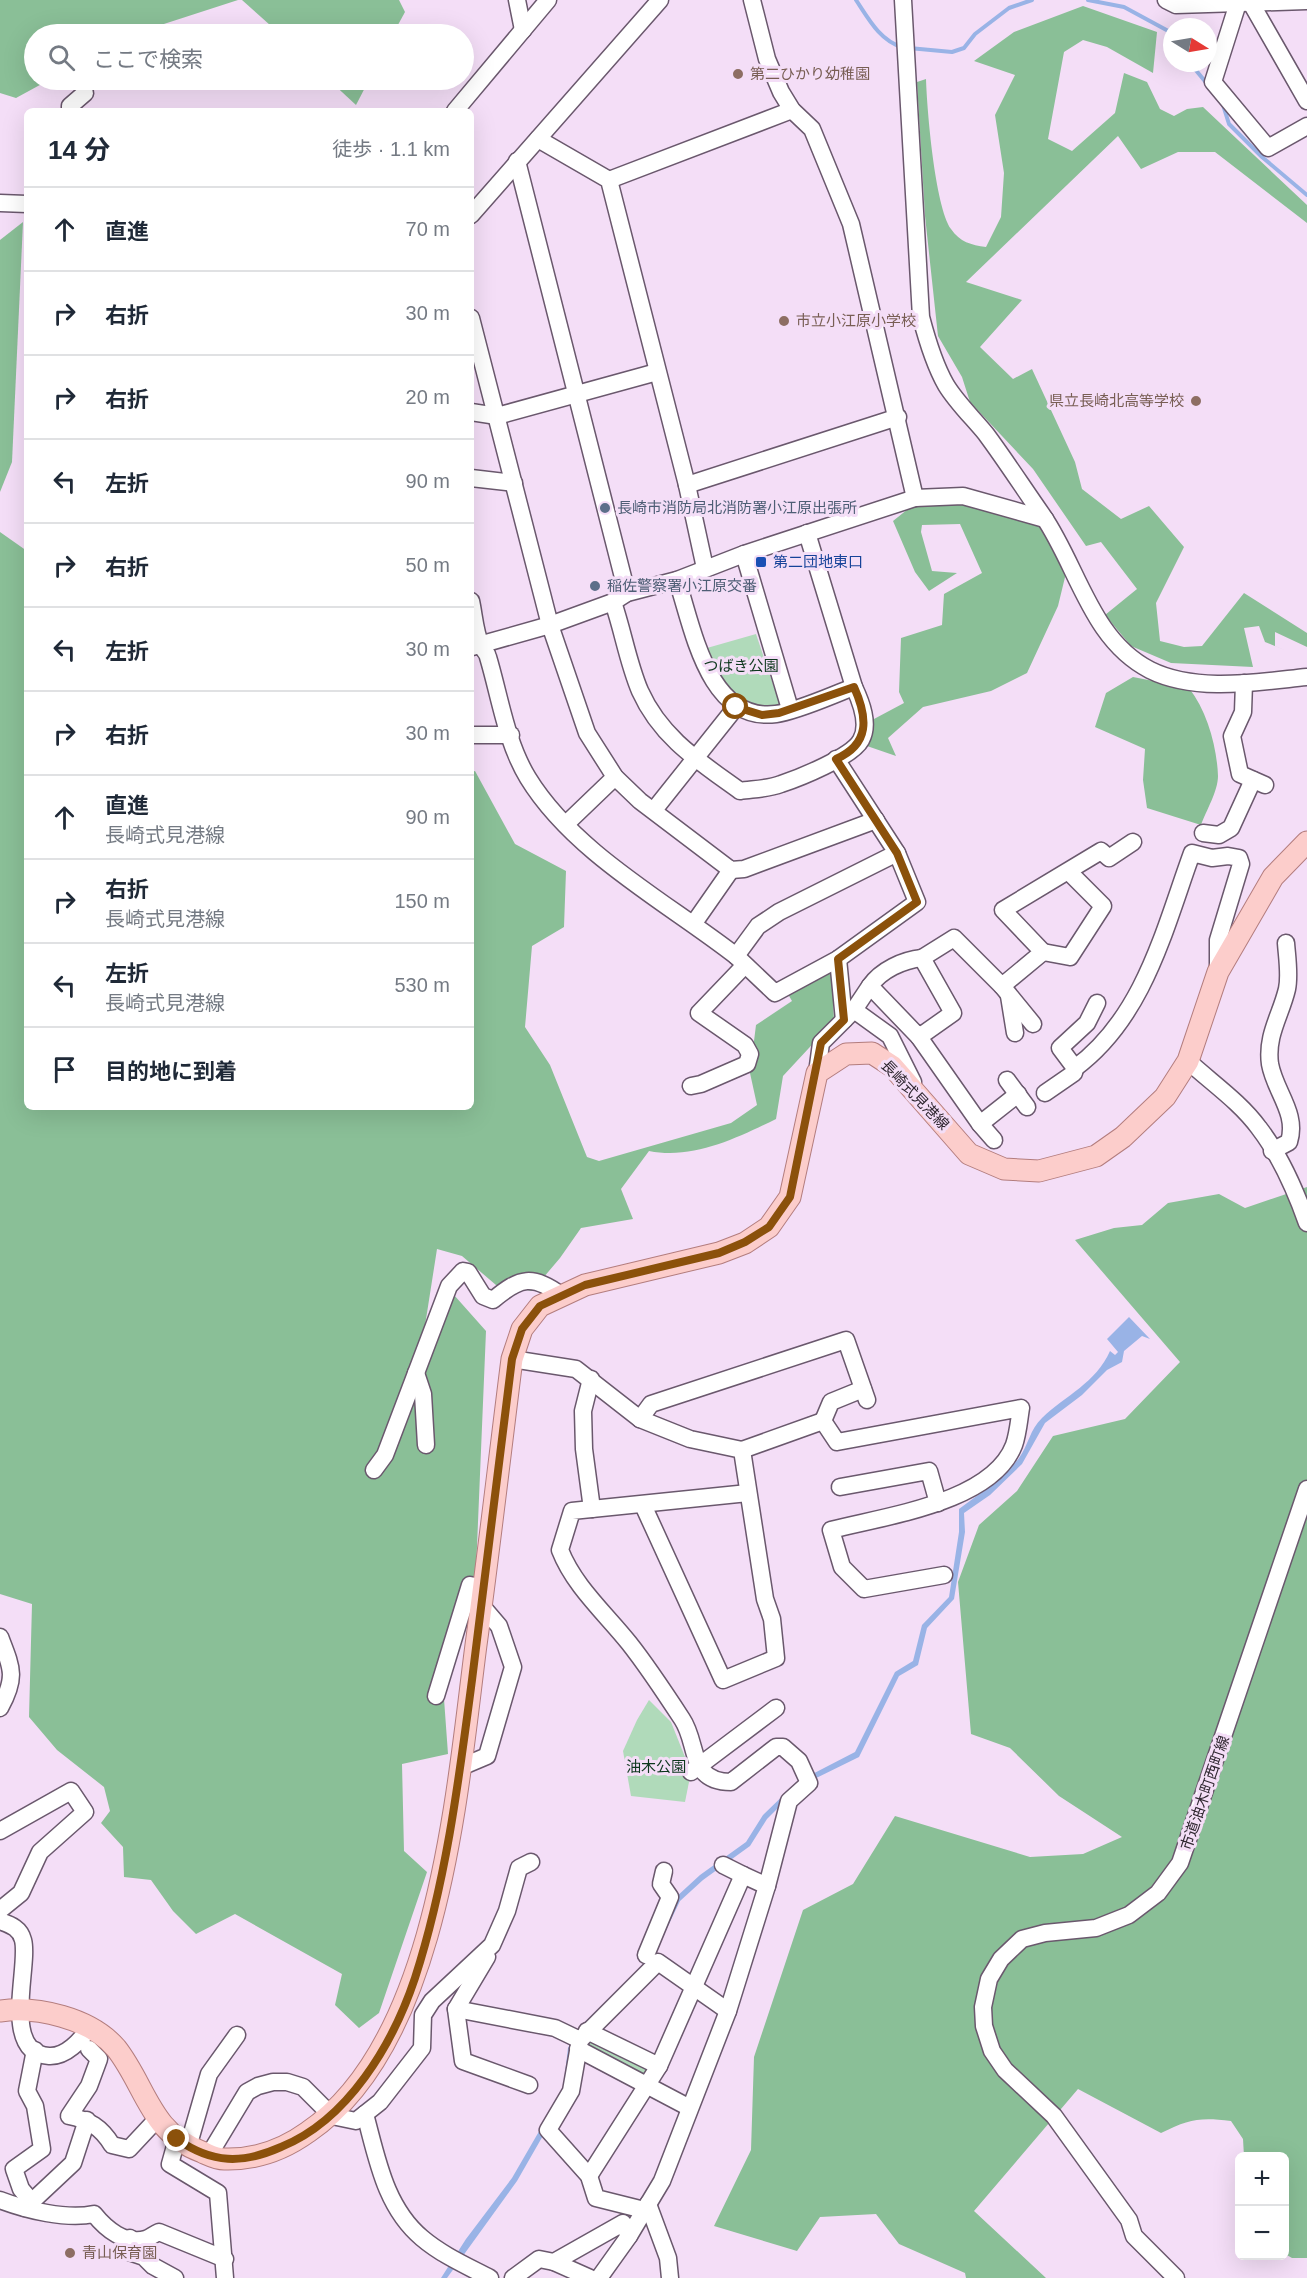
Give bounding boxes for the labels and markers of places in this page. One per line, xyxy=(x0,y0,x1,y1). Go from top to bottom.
place label: 第二ひかり幼稚園 xyxy=(750,65,870,82)
marker: 第二ひかり幼稚園 xyxy=(731,67,745,81)
place label: 市立小江原小学校 xyxy=(796,312,916,329)
marker: 市立小江原小学校 xyxy=(777,314,791,328)
place label: 県立長崎北高等学校 xyxy=(1049,392,1184,409)
marker: 県立長崎北高等学校 xyxy=(1189,394,1203,408)
place label: 長崎市消防局北消防署小江原出張所 xyxy=(617,499,857,516)
marker: 長崎市消防局北消防署小江原出張所 xyxy=(598,501,612,515)
place label: 第二団地東口 xyxy=(773,553,863,570)
marker: 第二団地東口 xyxy=(754,555,768,569)
place label: 稲佐警察署小江原交番 xyxy=(607,577,757,594)
marker: 稲佐警察署小江原交番 xyxy=(588,579,602,593)
place label: 青山保育園 xyxy=(82,2244,157,2261)
marker: 青山保育園 xyxy=(63,2246,77,2260)

